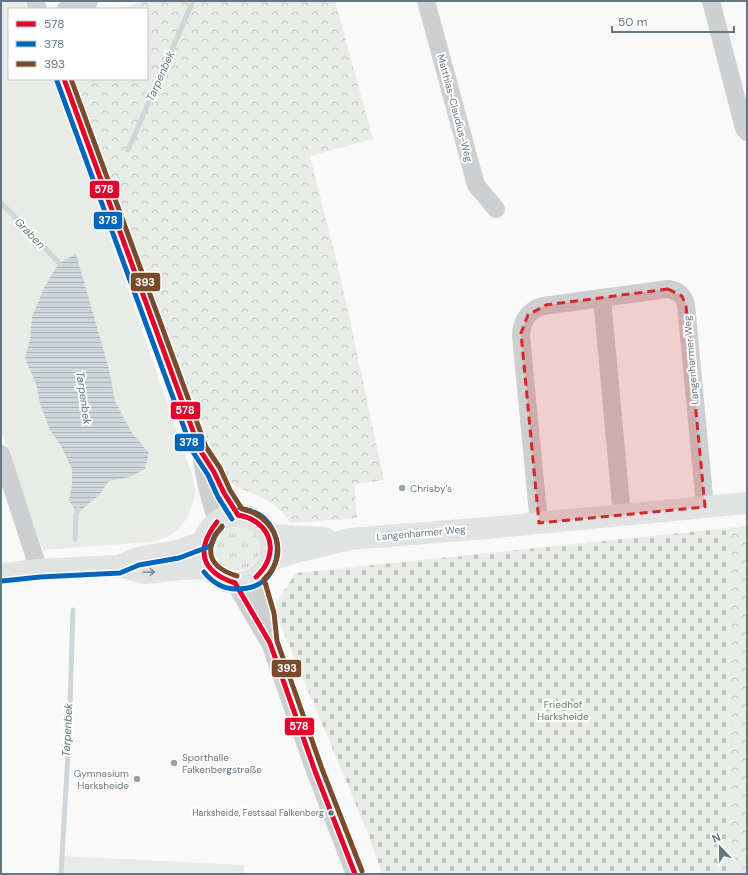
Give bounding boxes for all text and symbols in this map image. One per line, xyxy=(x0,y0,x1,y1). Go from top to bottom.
legend xyxy=(8,8,148,80)
scale bar xyxy=(612,8,734,34)
text: 50 m xyxy=(618,14,647,30)
text: 578 xyxy=(44,16,65,32)
text: 378 xyxy=(44,36,64,52)
water label: Tarpenbek xyxy=(143,48,177,103)
street label: Matthias-Claudius-Weg xyxy=(434,53,476,164)
text: 393 xyxy=(44,56,65,72)
line badge: 578 xyxy=(89,180,120,199)
text: 578 xyxy=(94,182,114,196)
line badge: 378 xyxy=(93,211,123,230)
text: 378 xyxy=(98,213,118,227)
water label: Graben xyxy=(12,214,48,252)
line badge: 393 xyxy=(130,272,161,292)
text: 393 xyxy=(135,275,155,289)
street label: Langenharmer Weg xyxy=(681,314,701,405)
water label: Tarpenbek xyxy=(73,370,95,426)
line badge: 578 xyxy=(170,401,201,420)
text: 578 xyxy=(175,403,195,417)
line badge: 378 xyxy=(174,433,205,452)
text: 378 xyxy=(179,435,199,449)
place label: Chrisby's xyxy=(410,482,452,495)
marker: Chrisby's xyxy=(397,483,407,493)
street label: Langenharmer Weg xyxy=(376,523,467,543)
one-way arrow xyxy=(142,568,155,576)
line badge: 393 xyxy=(271,659,302,678)
text: 393 xyxy=(277,661,297,675)
park label: Friedhof Harksheide xyxy=(537,698,589,723)
water label: Tarpenbek xyxy=(59,702,75,757)
line badge: 578 xyxy=(284,717,315,736)
text: 578 xyxy=(289,719,309,733)
place label: Sporthalle Falkenbergstraße xyxy=(182,751,262,776)
marker: Sporthalle Falkenbergstraße xyxy=(169,758,179,768)
place label: Gymnasium Harksheide xyxy=(74,767,129,792)
marker: Gymnasium Harksheide xyxy=(132,774,142,784)
place label: Harksheide, Festsaal Falkenberg xyxy=(192,807,324,819)
marker: Harksheide, Festsaal Falkenberg xyxy=(326,808,336,818)
north arrow xyxy=(700,827,740,867)
text: N xyxy=(710,830,723,846)

